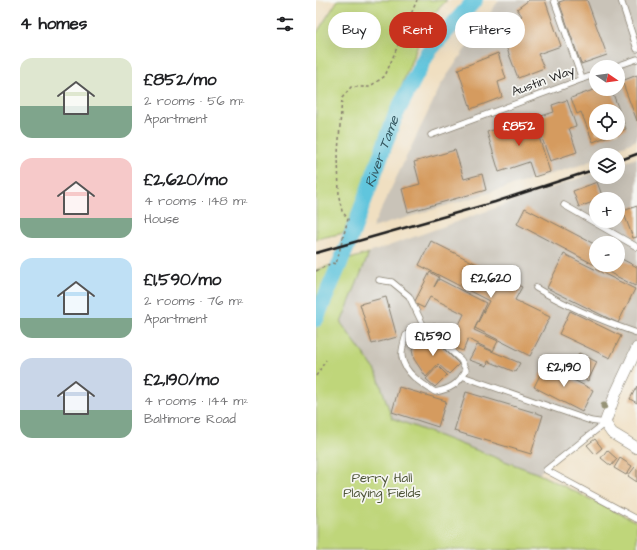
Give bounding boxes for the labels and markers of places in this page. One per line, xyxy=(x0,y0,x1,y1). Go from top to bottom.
pin: £852 xyxy=(495,113,543,147)
pin: £2,620 xyxy=(458,265,524,299)
pin: £1,590 xyxy=(400,323,466,357)
pin: £2,190 xyxy=(531,354,597,388)

